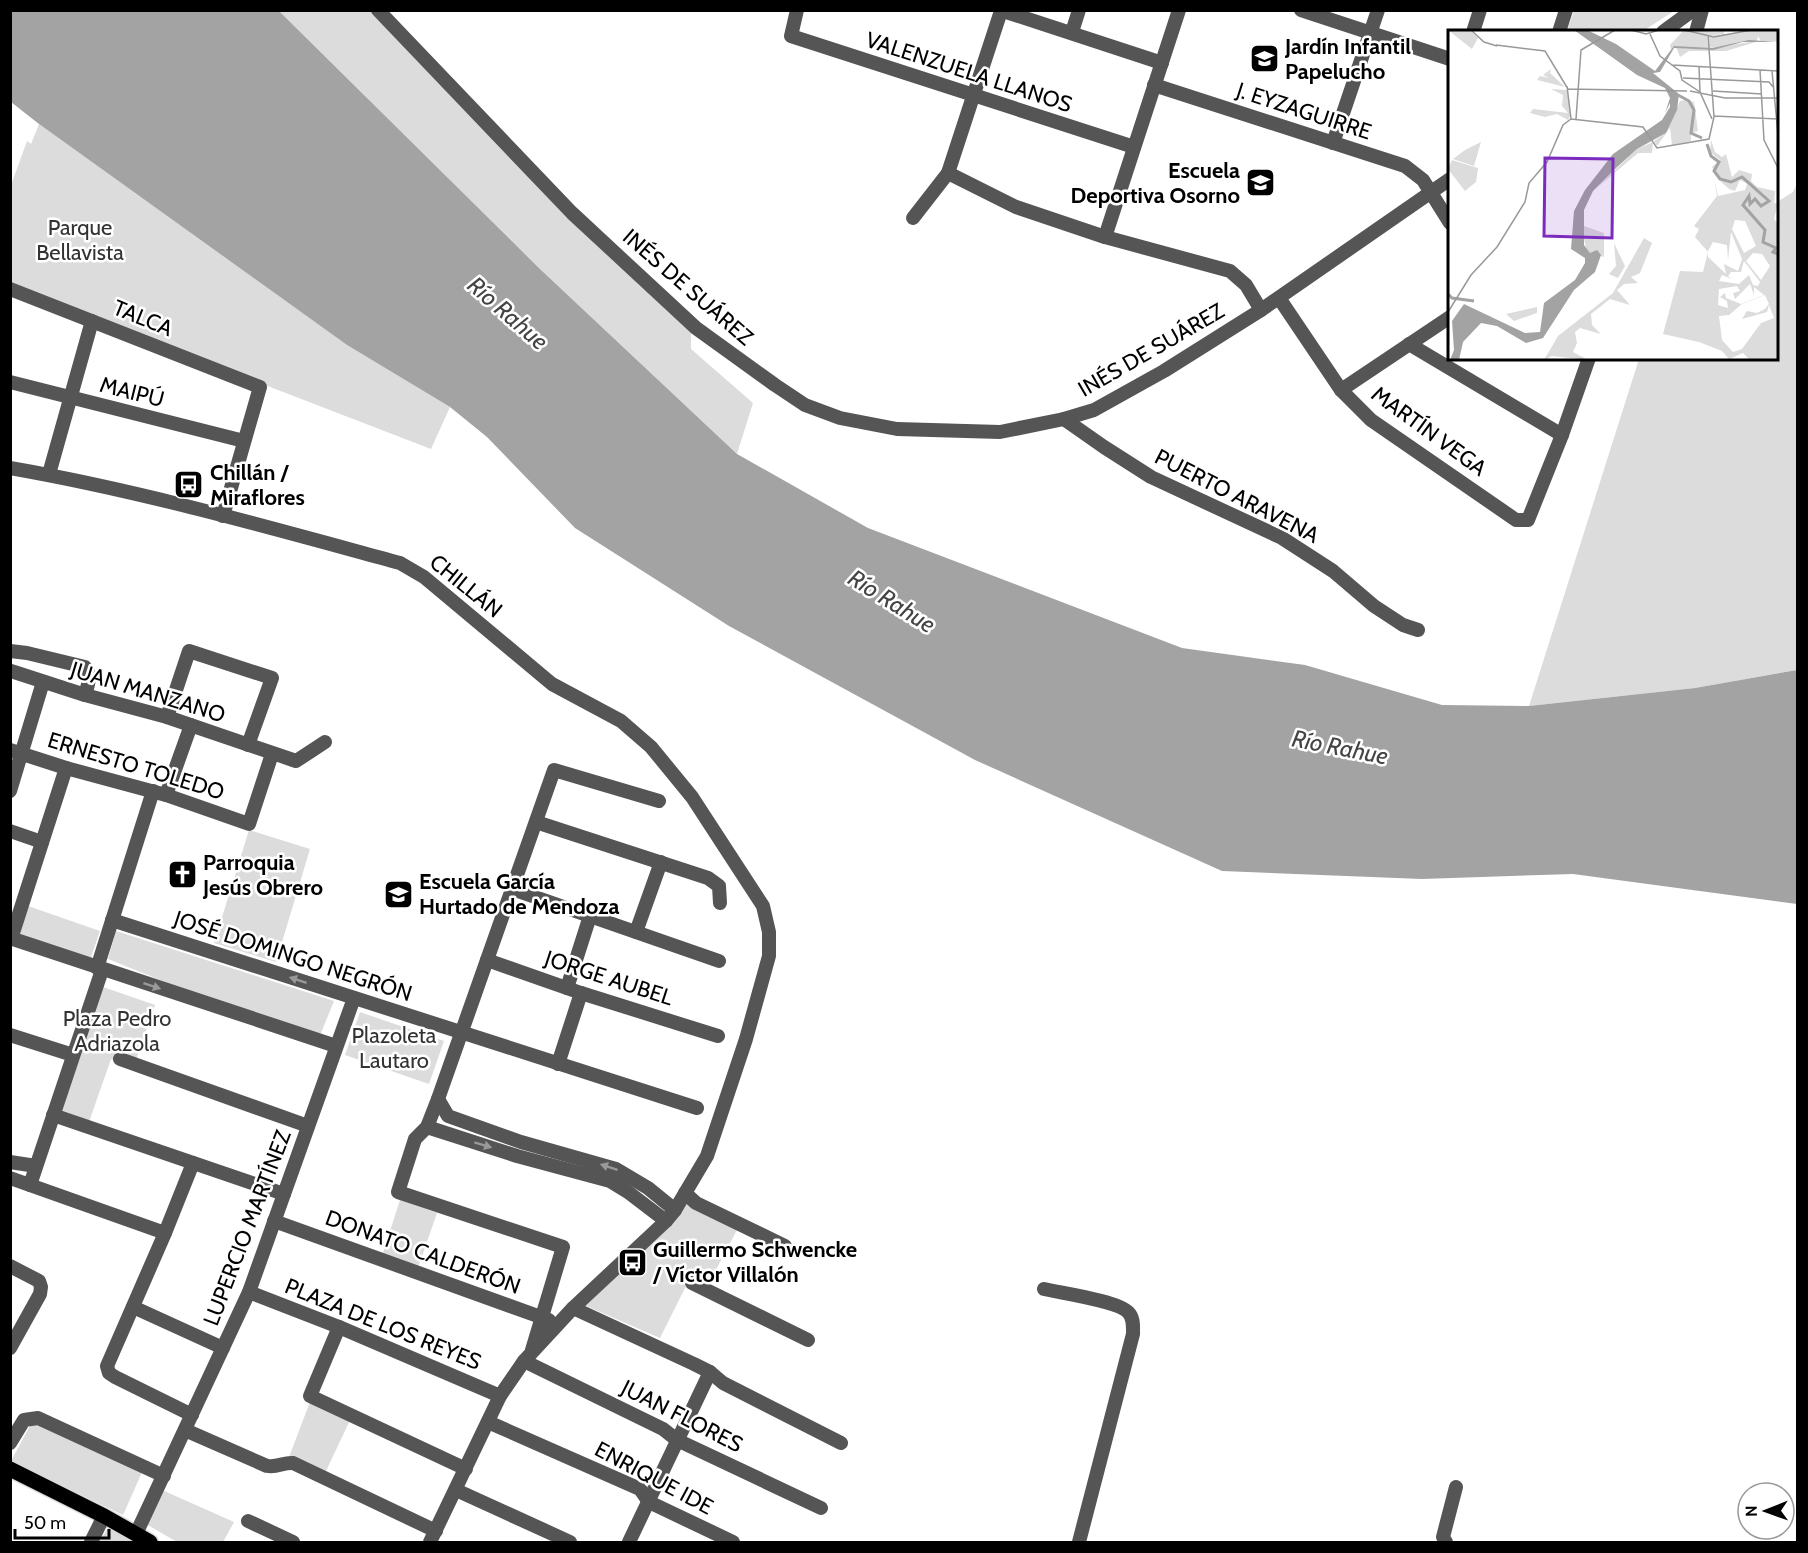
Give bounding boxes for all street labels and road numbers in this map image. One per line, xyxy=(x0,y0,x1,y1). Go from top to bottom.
street label: VALENZUELA LLANOS xyxy=(863,26,1076,118)
street label: J. EYZAGUIRRE xyxy=(1232,76,1375,146)
street label: INÉS DE SUÁREZ xyxy=(617,223,759,351)
street label: TALCA xyxy=(109,294,177,342)
street label: INÉS DE SUÁREZ xyxy=(1073,297,1229,403)
street label: MAIPÚ xyxy=(97,371,167,413)
street label: MARTÍN VEGA xyxy=(1366,380,1492,482)
street label: PUERTO ARAVENA xyxy=(1150,443,1324,549)
street label: CHILLÁN xyxy=(424,549,508,623)
street label: JUAN MANZANO xyxy=(67,655,229,728)
street label: ERNESTO TOLEDO xyxy=(44,726,228,806)
street label: JOSÉ DOMINGO NEGRÓN xyxy=(170,904,415,1007)
street label: JORGE AUBEL xyxy=(541,944,677,1011)
street label: LUPERCIO MARTÍNEZ xyxy=(197,1126,297,1330)
street label: DONATO CALDERÓN xyxy=(322,1204,524,1300)
street label: PLAZA DE LOS REYES xyxy=(281,1272,485,1376)
street label: JUAN FLORES xyxy=(616,1373,747,1458)
street label: ENRIQUE IDE xyxy=(590,1435,718,1521)

